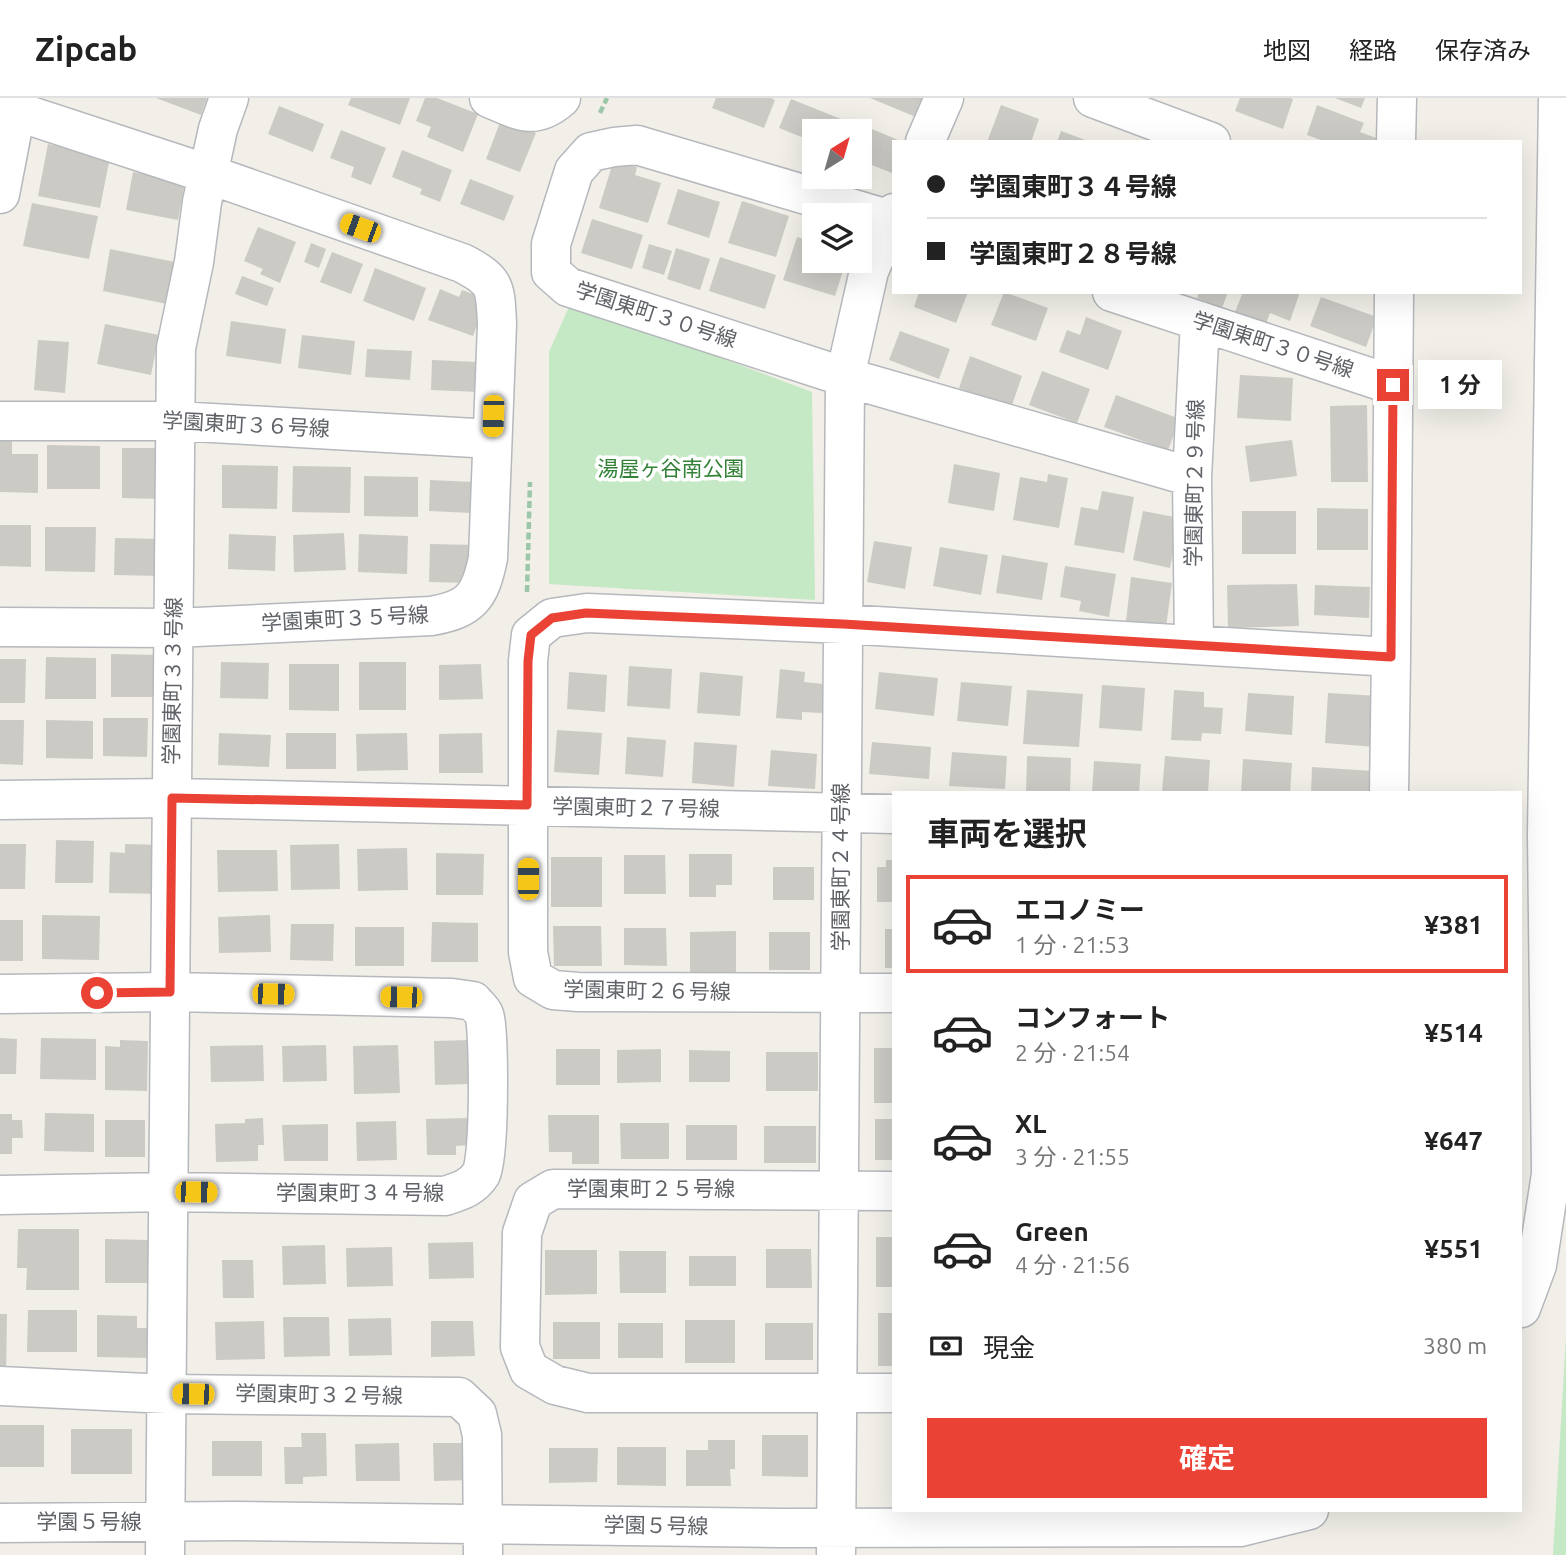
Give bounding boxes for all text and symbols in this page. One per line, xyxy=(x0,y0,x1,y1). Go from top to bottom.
text: Zipcab xyxy=(35,30,137,67)
text: 地図 xyxy=(1263,37,1311,64)
text: 経路 xyxy=(1349,37,1397,64)
text: 保存済み xyxy=(1435,37,1531,64)
north arrow xyxy=(802,119,872,189)
map controls xyxy=(802,119,872,273)
text: 学園東町３４号線 xyxy=(969,172,1177,201)
button: layers xyxy=(802,203,872,273)
car xyxy=(337,211,384,245)
text: 学園東町２８号線 xyxy=(969,239,1177,268)
street label: 学園東町３０号線 xyxy=(573,277,740,351)
street label: 学園東町３０号線 xyxy=(1190,307,1357,381)
callout: 1 分 xyxy=(1418,360,1502,410)
route end xyxy=(1377,369,1409,401)
text: 1 分 xyxy=(1439,372,1481,397)
car xyxy=(482,395,505,437)
street label: 学園東町２９号線 xyxy=(1181,399,1207,567)
street label: 学園東町３６号線 xyxy=(162,408,331,440)
park label: 湯屋ヶ谷南公園 xyxy=(598,456,745,480)
street label: 学園東町３３号線 xyxy=(159,597,185,765)
street label: 学園東町３５号線 xyxy=(260,602,429,634)
street label: 学園東町２４号線 xyxy=(828,783,852,951)
street label: 学園東町２７号線 xyxy=(552,794,720,820)
text: 車両を選択 xyxy=(927,815,1087,851)
car xyxy=(518,858,539,900)
icon: car xyxy=(931,893,994,956)
text: エコノミー xyxy=(1015,895,1145,924)
text: ¥381 xyxy=(1424,910,1483,939)
text: 1 分 · 21:53 xyxy=(1015,932,1130,957)
route start xyxy=(81,977,113,1009)
street label: 学園東町２６号線 xyxy=(563,977,731,1003)
car xyxy=(252,983,295,1005)
car xyxy=(380,986,423,1008)
icon: car xyxy=(931,1001,994,1064)
text: コンフォート xyxy=(1015,1003,1170,1032)
text: ¥514 xyxy=(1424,1018,1483,1047)
text: 2 分 · 21:54 xyxy=(1015,1040,1130,1065)
icon: car xyxy=(931,1109,994,1172)
text: XL xyxy=(1015,1109,1046,1138)
text: ¥647 xyxy=(1424,1126,1483,1155)
text: 3 分 · 21:55 xyxy=(1015,1144,1130,1169)
street label: 学園東町２５号線 xyxy=(567,1176,735,1200)
street label: 学園東町３４号線 xyxy=(276,1180,444,1204)
car xyxy=(175,1181,218,1203)
icon: car xyxy=(931,1217,994,1280)
text: Green xyxy=(1015,1217,1089,1246)
text: ¥551 xyxy=(1424,1234,1483,1263)
text: 4 分 · 21:56 xyxy=(1015,1252,1130,1277)
icon: cash xyxy=(927,1327,965,1365)
text: 現金 xyxy=(983,1333,1035,1362)
text: 380 m xyxy=(1423,1333,1487,1358)
street label: 学園東町３２号線 xyxy=(235,1381,403,1407)
car xyxy=(172,1383,215,1405)
button: 確定 xyxy=(927,1418,1487,1498)
street label: 学園５号線 xyxy=(37,1509,142,1533)
street label: 学園５号線 xyxy=(603,1512,709,1538)

